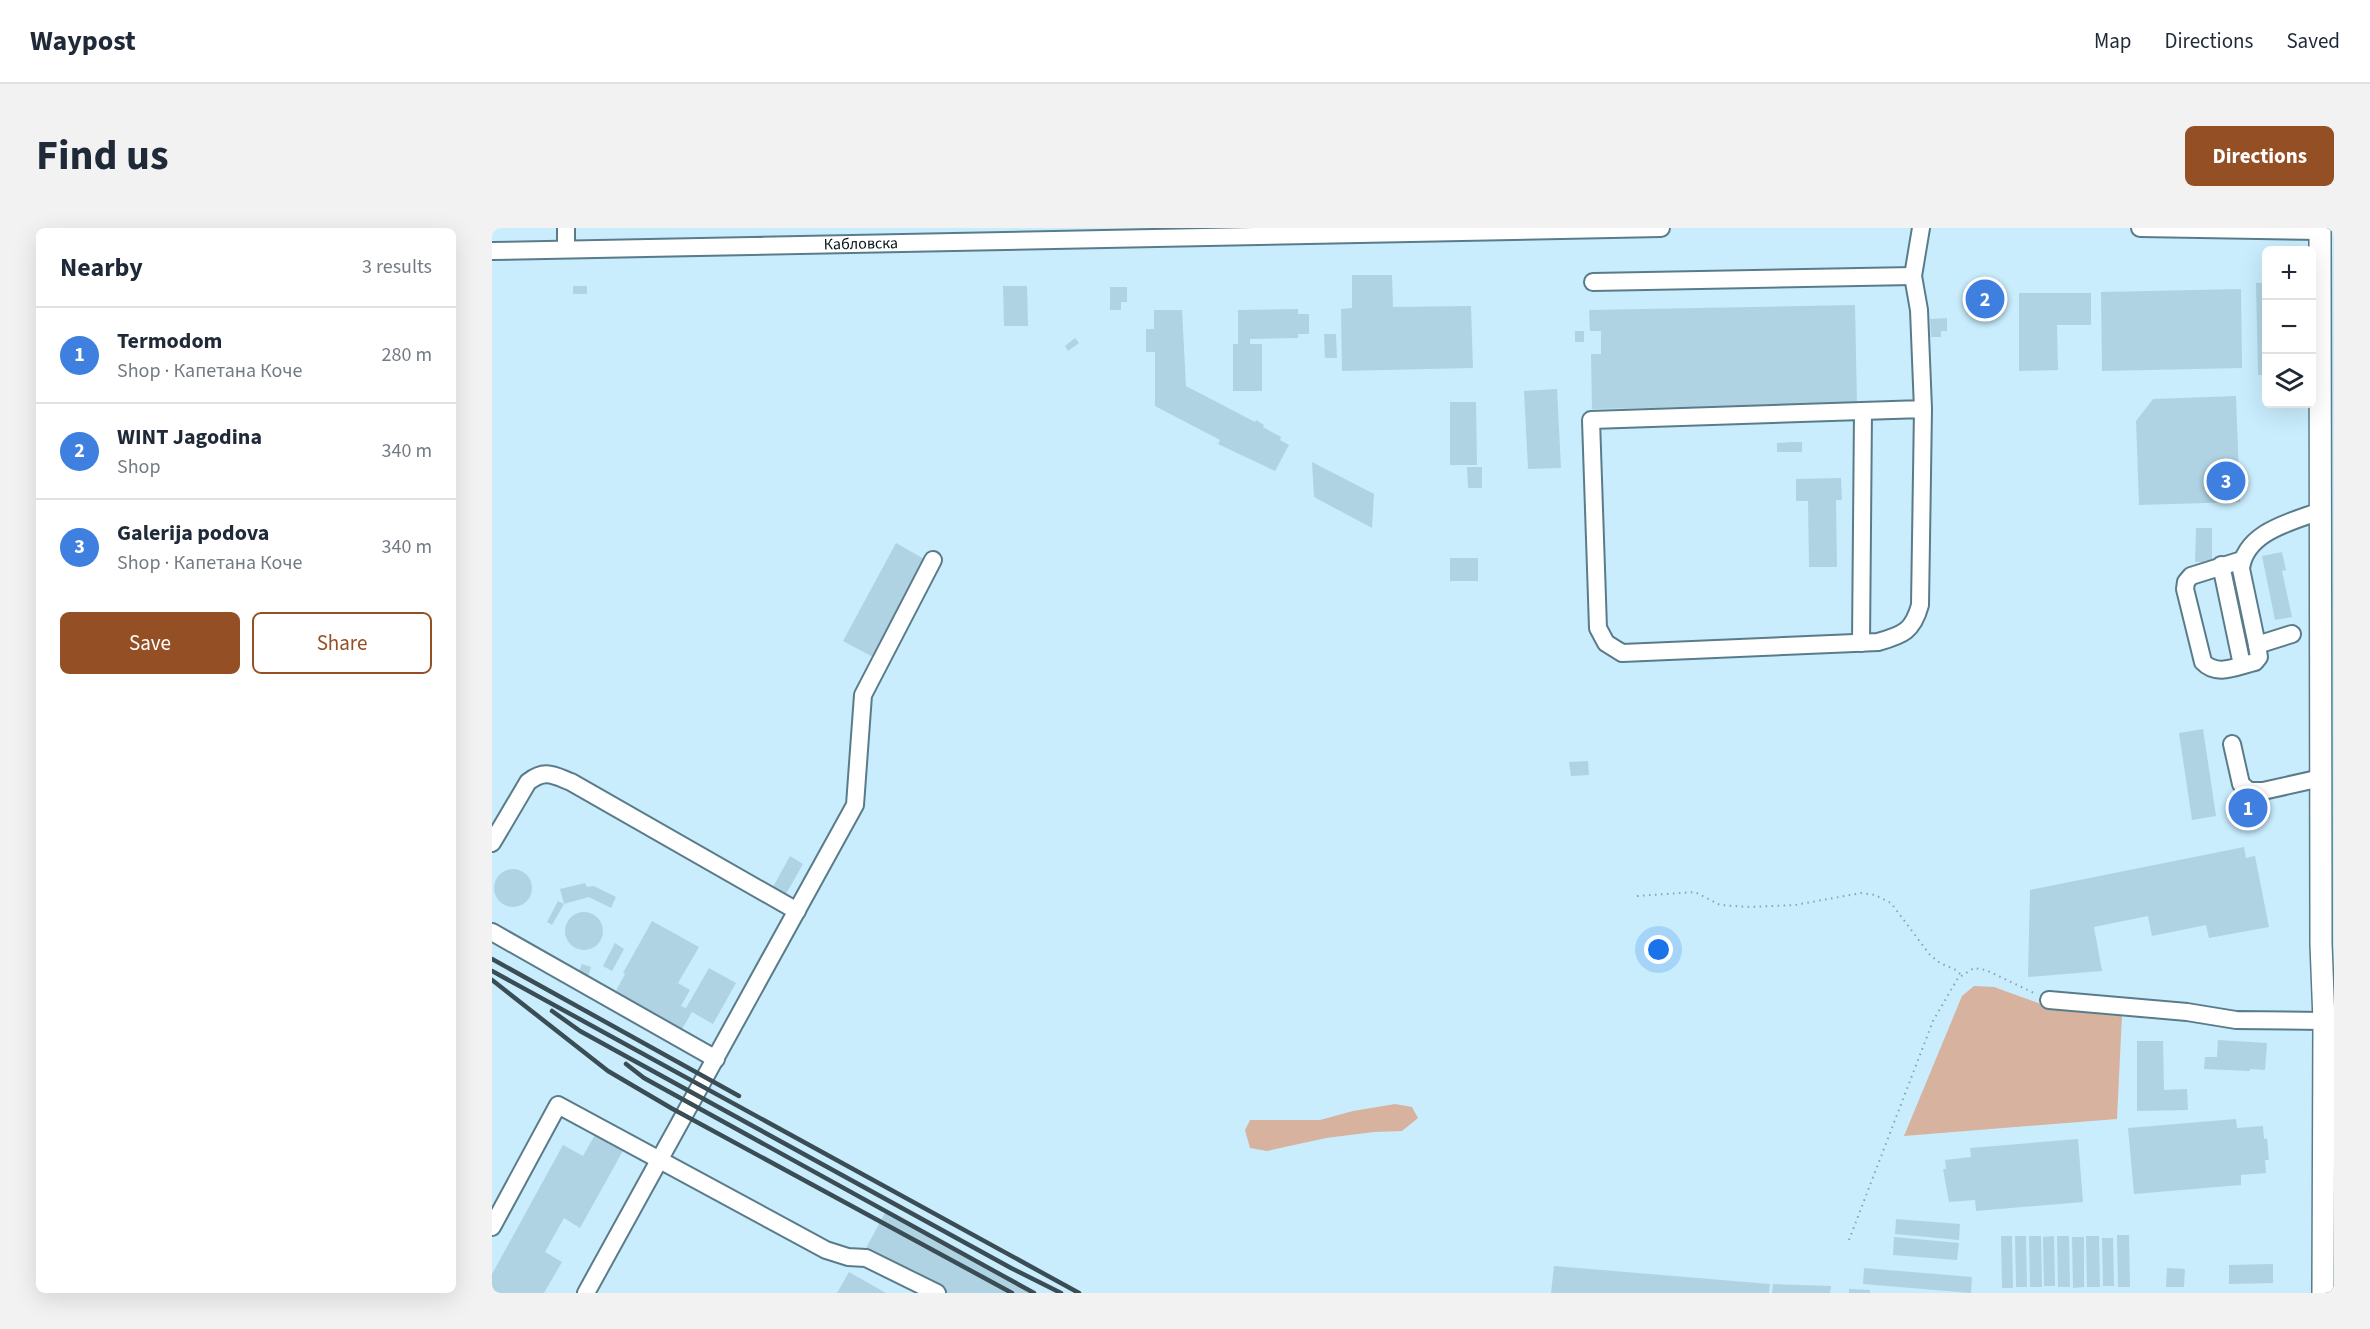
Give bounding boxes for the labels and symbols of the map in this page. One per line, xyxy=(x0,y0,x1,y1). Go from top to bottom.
street label: Кабловска xyxy=(824,232,898,255)
pin: 2 xyxy=(1966,276,2004,322)
pin: 3 xyxy=(2206,458,2246,504)
pin: 1 xyxy=(2228,786,2268,830)
your location xyxy=(1644,935,1673,964)

